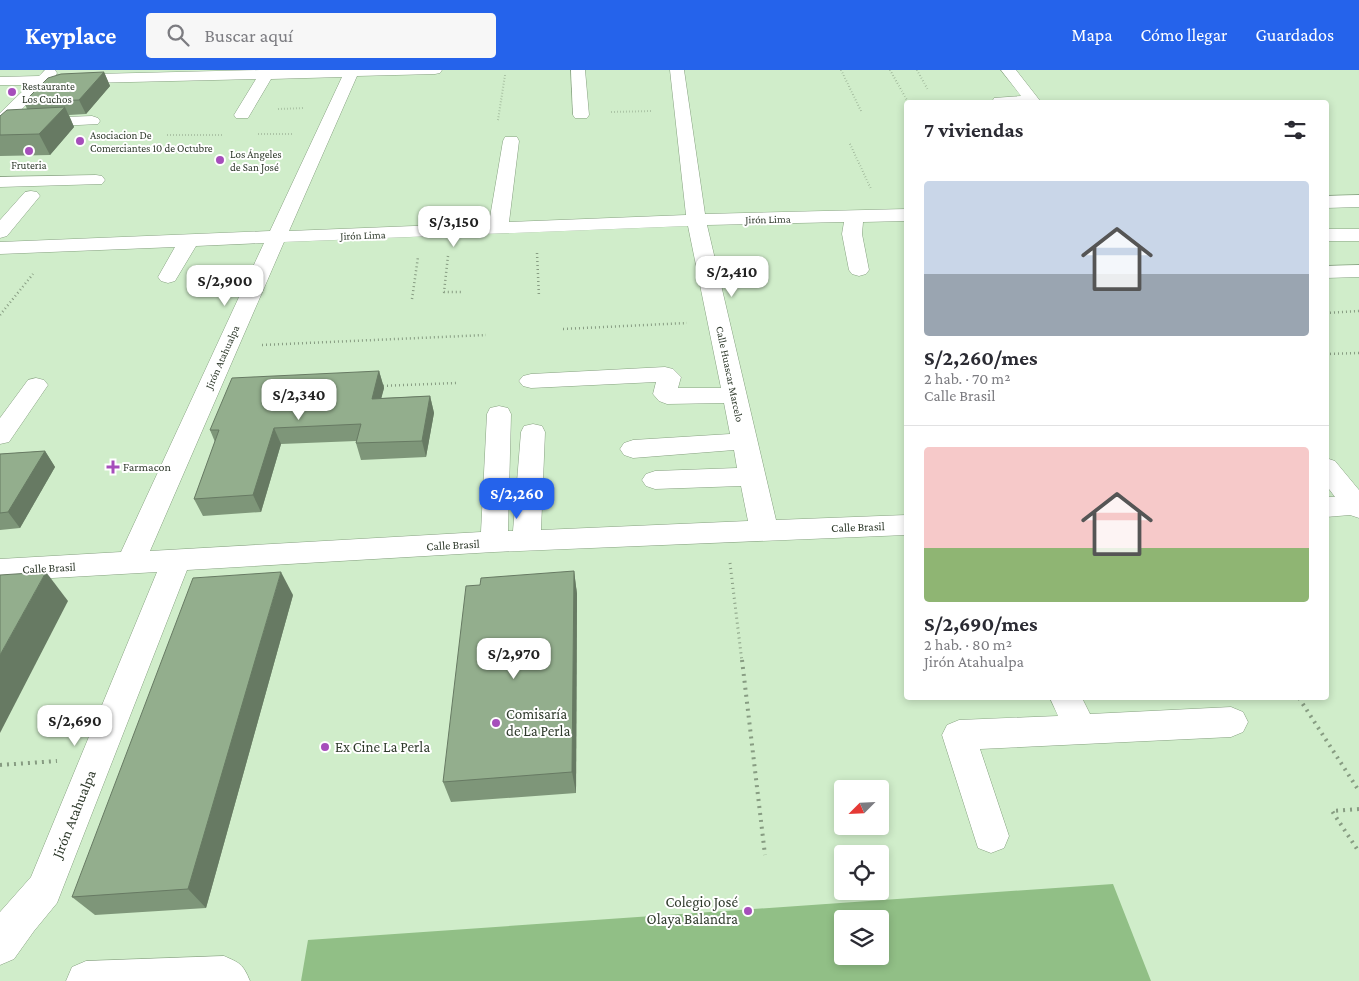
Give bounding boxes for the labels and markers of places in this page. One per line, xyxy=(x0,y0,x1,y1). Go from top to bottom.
place label: Restaurante Los Cuchos xyxy=(22,80,75,105)
marker: Restaurante Los Cuchos xyxy=(6,86,18,98)
place label: Asociacion De Comerciantes 10 de Octubre xyxy=(90,129,213,154)
marker: Asociacion De Comerciantes 10 de Octubre xyxy=(74,135,86,147)
marker: Fruteria xyxy=(23,145,35,157)
place label: Los Ángeles de San José xyxy=(230,148,282,174)
marker: Los Ángeles de San José xyxy=(214,154,226,166)
place label: Fruteria xyxy=(11,159,47,171)
pin: S/3,150 xyxy=(408,206,500,248)
pin: S/2,410 xyxy=(686,256,778,298)
pin: S/2,900 xyxy=(179,264,271,307)
pin: S/2,340 xyxy=(253,378,345,421)
place label: Farmacon xyxy=(123,460,172,474)
marker: Farmacon xyxy=(107,461,119,473)
pin: S/2,260 xyxy=(471,478,563,520)
pin: S/2,970 xyxy=(468,638,560,680)
pin: S/2,690 xyxy=(29,704,121,747)
place label: Comisaría de La Perla xyxy=(506,706,571,739)
marker: Comisaría de La Perla xyxy=(490,717,502,729)
place label: Ex Cine La Perla xyxy=(335,739,430,755)
marker: Ex Cine La Perla xyxy=(319,741,331,753)
place label: Colegio José Olaya Balandra xyxy=(647,894,738,928)
marker: Colegio José Olaya Balandra xyxy=(742,905,754,917)

